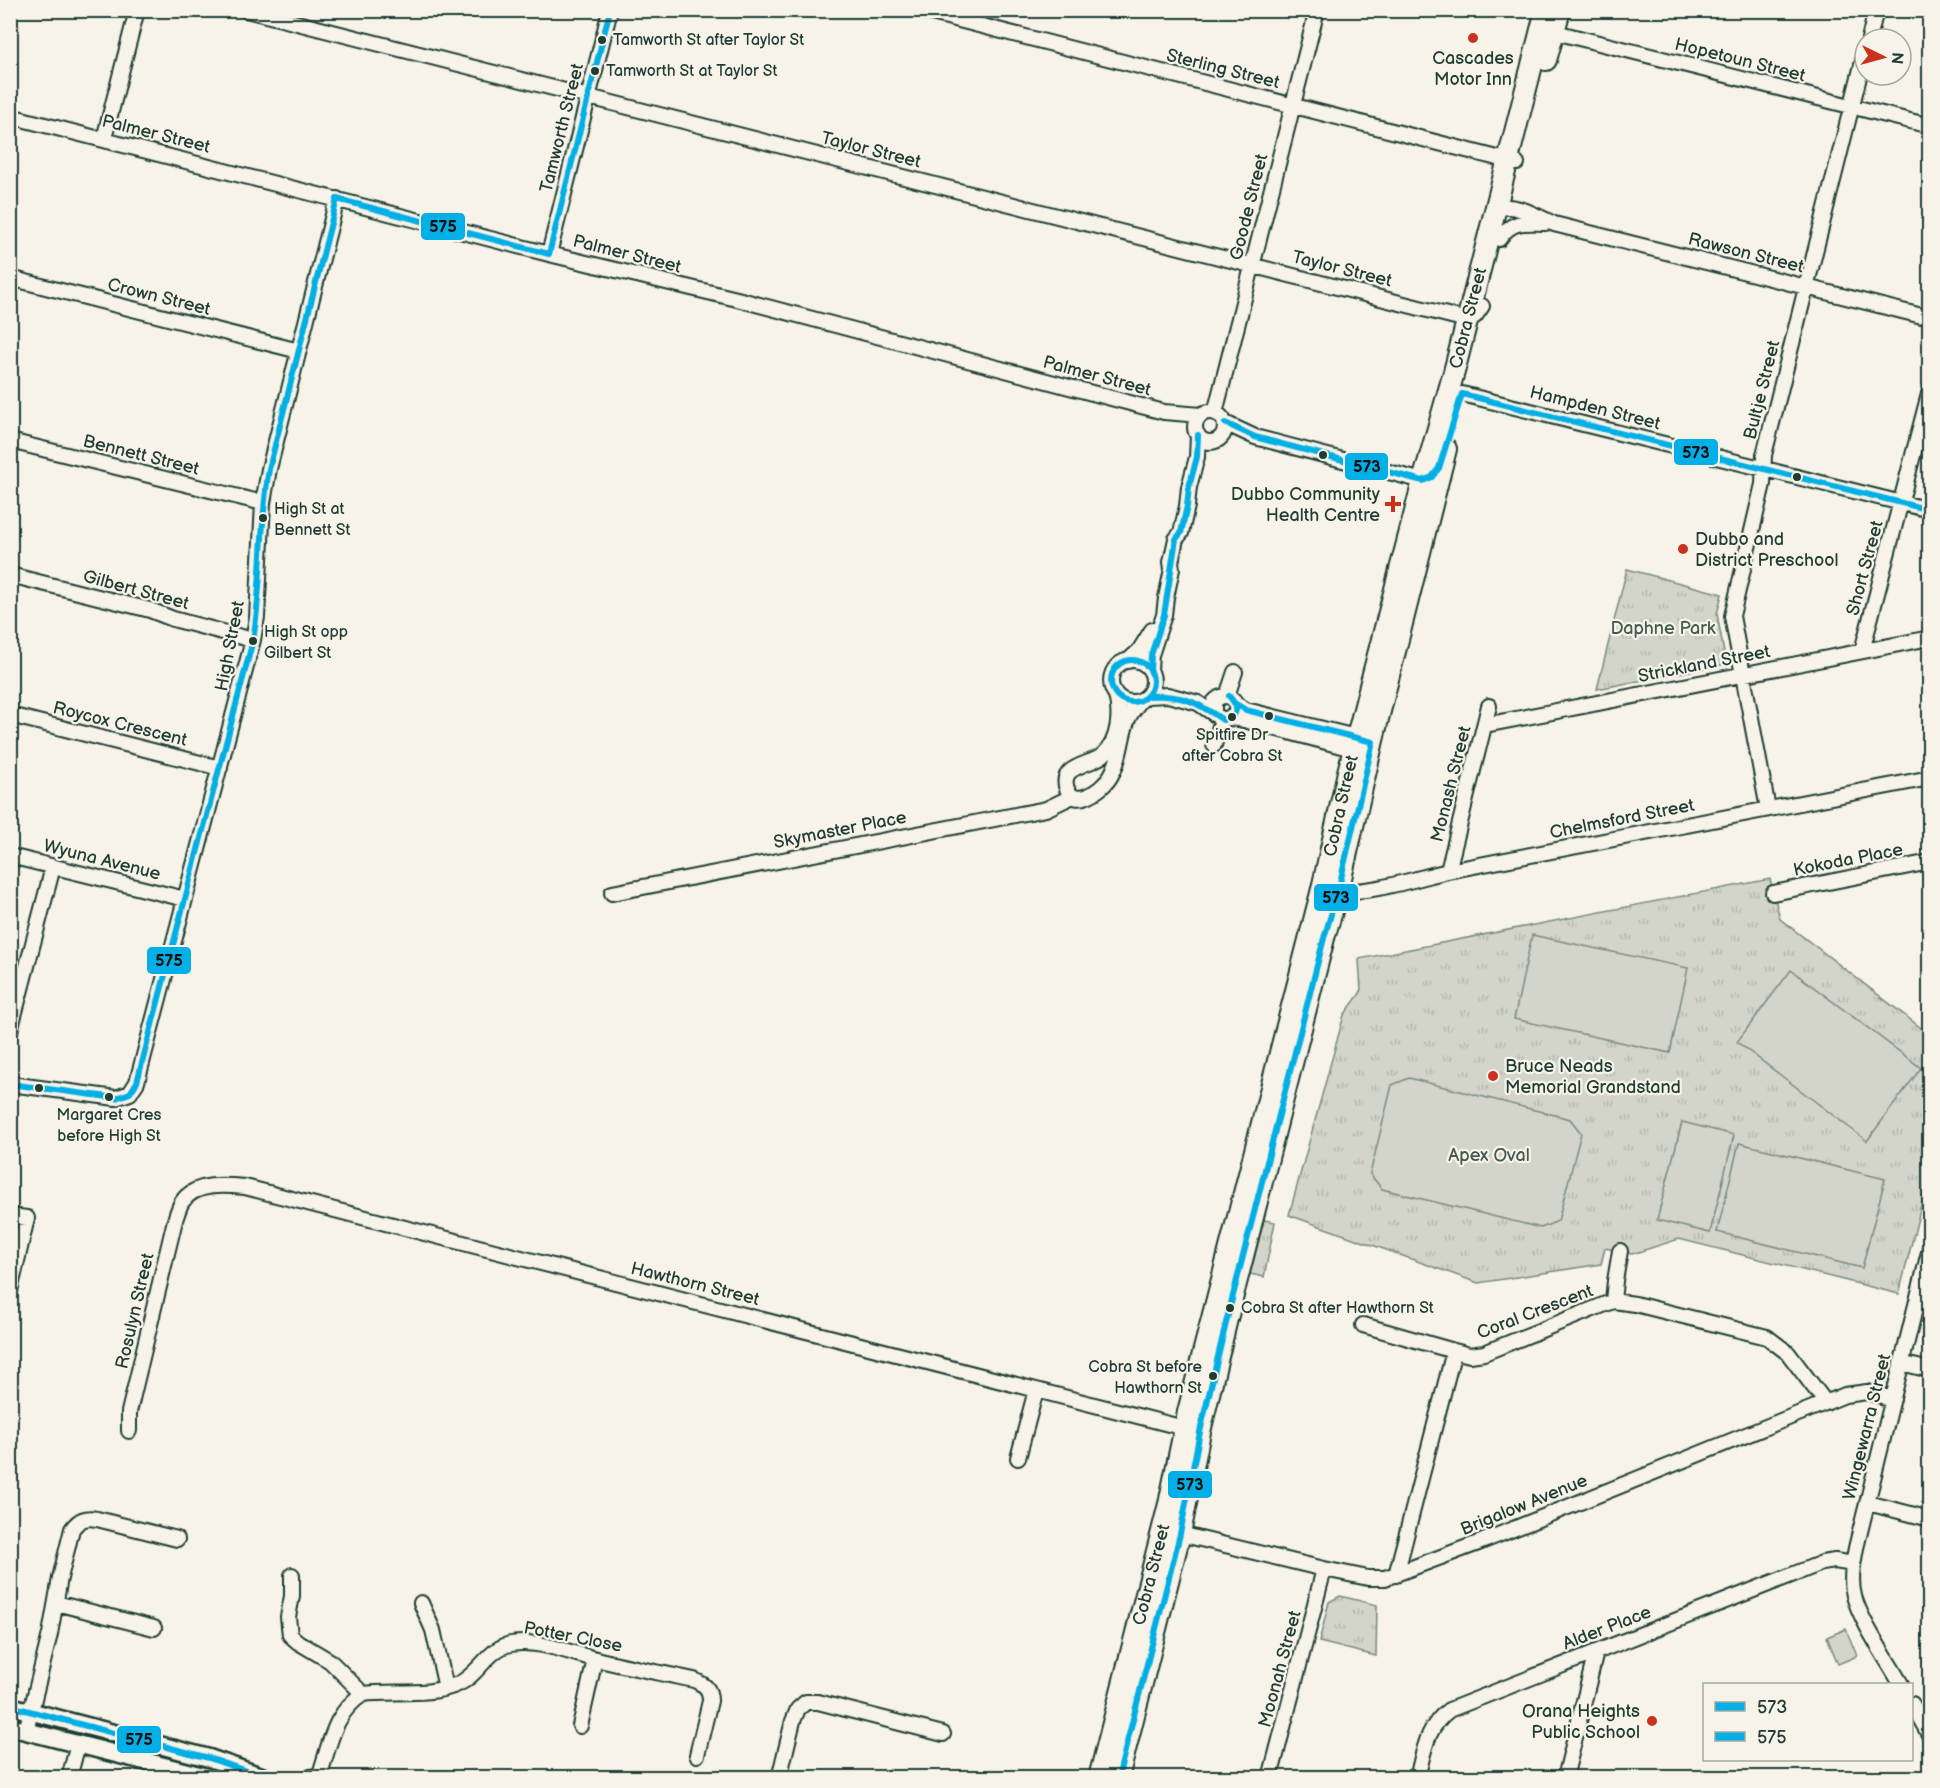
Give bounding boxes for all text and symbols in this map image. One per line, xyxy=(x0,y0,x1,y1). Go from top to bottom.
north arrow xyxy=(1853,27,1913,87)
place label: Tamworth St after Taylor St xyxy=(613,31,804,50)
marker: Cascades Motor Inn xyxy=(1466,31,1480,45)
marker: Tamworth St after Taylor St xyxy=(596,34,608,46)
street label: Hopetoun Street xyxy=(1673,34,1808,86)
street label: Sterling Street xyxy=(1164,45,1282,93)
place label: Cascades Motor Inn xyxy=(1432,48,1514,90)
text: N xyxy=(1886,51,1906,65)
street label: Tamworth Street xyxy=(536,61,588,195)
place label: Tamworth St at Taylor St xyxy=(606,62,777,81)
marker: Tamworth St at Taylor St xyxy=(589,65,601,77)
street label: Palmer Street xyxy=(100,110,213,158)
street label: Taylor Street xyxy=(819,127,923,173)
street label: Goode Street xyxy=(1226,151,1272,262)
line badge: 575 xyxy=(420,212,466,241)
text: 575 xyxy=(429,218,457,237)
street label: Rawson Street xyxy=(1686,229,1806,278)
street label: Palmer Street xyxy=(571,230,684,278)
street label: Taylor Street xyxy=(1290,246,1394,292)
street label: Cobra Street xyxy=(1445,265,1491,371)
street label: Crown Street xyxy=(105,274,213,320)
street label: Bultje Street xyxy=(1740,338,1785,442)
street label: Palmer Street xyxy=(1041,352,1154,401)
street label: Hampden Street xyxy=(1528,382,1663,434)
street label: Bennett Street xyxy=(81,430,202,480)
line badge: 573 xyxy=(1673,438,1719,466)
text: 573 xyxy=(1682,444,1710,463)
unlabelled marker xyxy=(1317,449,1329,461)
line badge: 573 xyxy=(1344,452,1389,481)
text: 573 xyxy=(1353,458,1381,477)
unlabelled marker xyxy=(1791,471,1803,483)
place label: Dubbo Community Health Centre xyxy=(1231,484,1381,526)
marker: Dubbo Community Health Centre xyxy=(1384,495,1402,513)
place label: High St at Bennett St xyxy=(274,500,350,540)
marker: High St at Bennett St xyxy=(257,512,269,524)
street label: Short Street xyxy=(1842,518,1888,618)
place label: Dubbo and District Preschool xyxy=(1695,529,1838,571)
marker: Dubbo and District Preschool xyxy=(1676,542,1690,556)
street label: Gilbert Street xyxy=(81,566,192,614)
street label: High Street xyxy=(211,599,249,693)
park label: Daphne Park xyxy=(1610,618,1716,639)
place label: High St opp Gilbert St xyxy=(264,623,348,663)
marker: High St opp Gilbert St xyxy=(247,635,259,647)
street label: Strickland Street xyxy=(1636,641,1772,687)
street label: Roycox Crescent xyxy=(51,697,190,751)
unlabelled marker xyxy=(1263,710,1275,722)
marker: Spitfire Dr after Cobra St xyxy=(1226,711,1238,723)
street label: Monash Street xyxy=(1426,723,1476,844)
place label: Spitfire Dr after Cobra St xyxy=(1182,726,1282,766)
street label: Cobra Street xyxy=(1319,752,1363,858)
street label: Chelmsford Street xyxy=(1548,795,1696,843)
street label: Skymaster Place xyxy=(772,807,909,853)
street label: Wyuna Avenue xyxy=(41,835,163,885)
street label: Kokoda Place xyxy=(1791,839,1905,881)
line badge: 573 xyxy=(1313,883,1359,912)
text: 573 xyxy=(1322,889,1350,908)
line badge: 575 xyxy=(146,946,192,975)
text: 575 xyxy=(155,952,183,971)
place label: Bruce Neads Memorial Grandstand xyxy=(1505,1056,1681,1098)
marker: Bruce Neads Memorial Grandstand xyxy=(1486,1069,1500,1083)
unlabelled marker xyxy=(33,1082,45,1094)
marker: Margaret Cres before High St xyxy=(103,1091,115,1103)
place label: Margaret Cres before High St xyxy=(56,1106,162,1146)
park label: Apex Oval xyxy=(1448,1145,1530,1166)
street label: Rosulyn Street xyxy=(111,1251,159,1371)
street label: Hawthorn Street xyxy=(629,1258,762,1310)
street label: Coral Crescent xyxy=(1474,1280,1596,1344)
place label: Cobra St after Hawthorn St xyxy=(1241,1299,1434,1318)
marker: Cobra St after Hawthorn St xyxy=(1224,1302,1236,1314)
street label: Wingewarra Street xyxy=(1839,1351,1895,1502)
place label: Cobra St before Hawthorn St xyxy=(1088,1358,1203,1398)
marker: Cobra St before Hawthorn St xyxy=(1207,1370,1219,1382)
line badge: 573 xyxy=(1167,1470,1213,1499)
street label: Brigalow Avenue xyxy=(1457,1470,1591,1540)
text: 573 xyxy=(1176,1476,1204,1495)
street label: Cobra Street xyxy=(1128,1521,1174,1627)
street label: Alder Place xyxy=(1560,1601,1654,1654)
street label: Moonah Street xyxy=(1254,1608,1306,1730)
street label: Potter Close xyxy=(522,1617,624,1657)
legend xyxy=(1703,1683,1913,1761)
text: 573 xyxy=(1757,1697,1787,1718)
place label: Orana Heights Public School xyxy=(1522,1701,1640,1743)
marker: Orana Heights Public School xyxy=(1645,1714,1659,1728)
line badge: 575 xyxy=(116,1725,162,1754)
text: 575 xyxy=(1757,1727,1786,1748)
text: 575 xyxy=(125,1731,153,1750)

